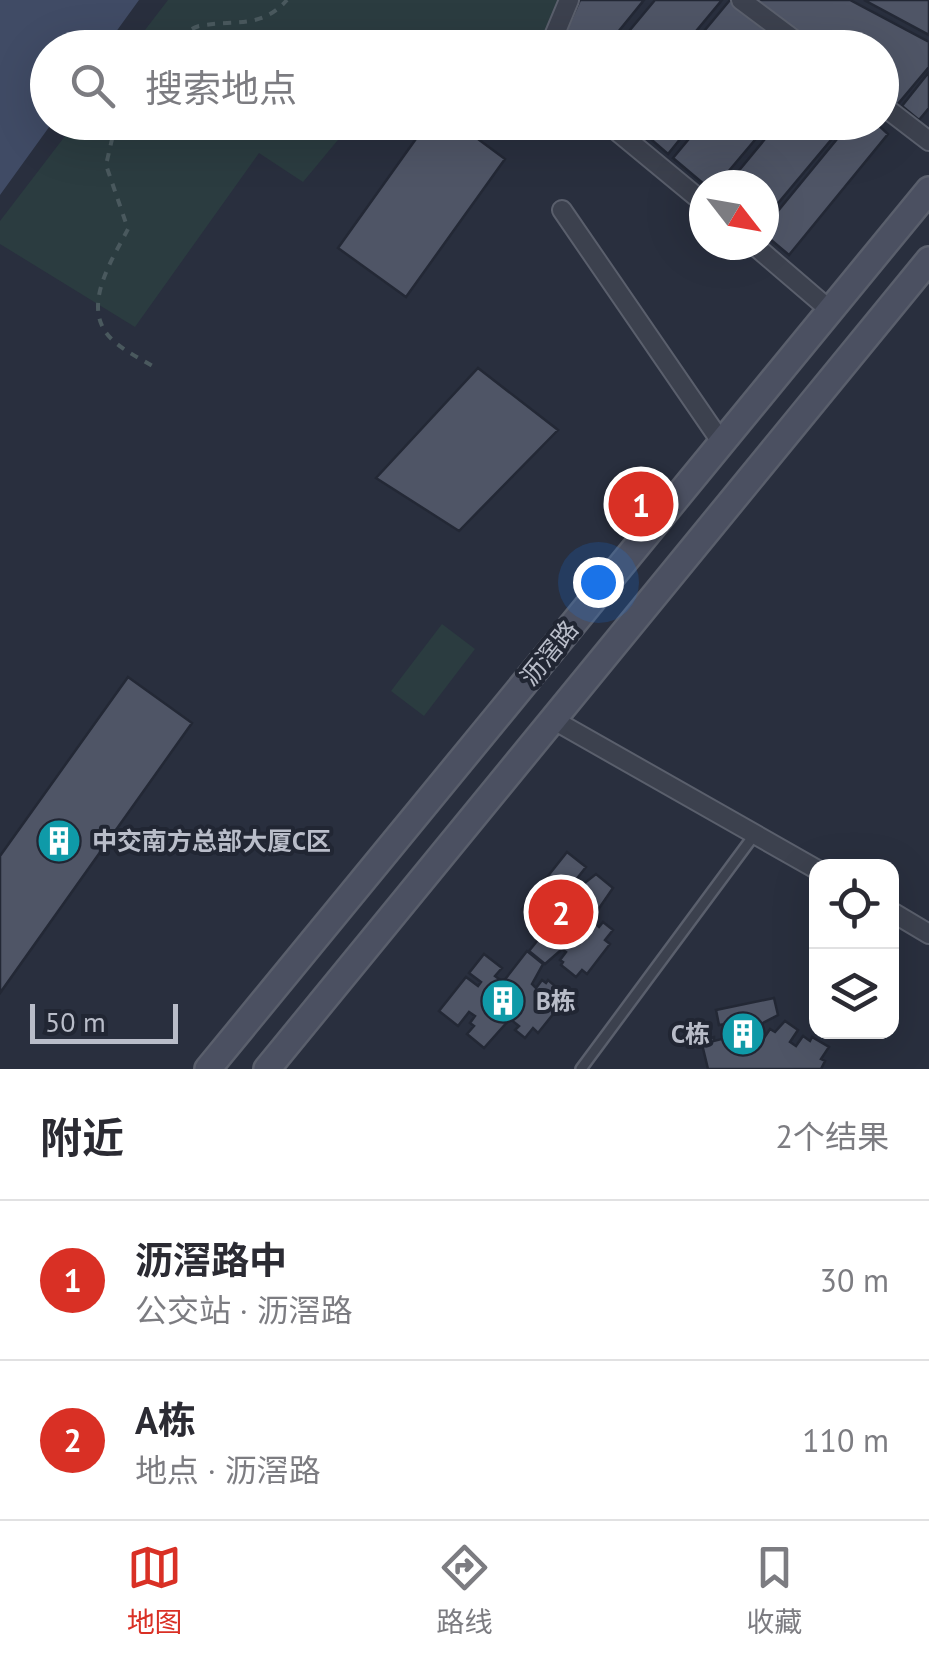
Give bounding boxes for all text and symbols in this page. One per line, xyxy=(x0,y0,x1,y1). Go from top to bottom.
search box xyxy=(30,30,899,140)
icon: search xyxy=(65,58,120,113)
text: 搜索地点 xyxy=(145,63,297,112)
north arrow xyxy=(689,170,779,260)
pin: 1 xyxy=(608,466,674,542)
your location xyxy=(573,557,624,608)
street label: 沥滘路 xyxy=(513,614,585,692)
building icon: 中交南方总部大厦C区 xyxy=(36,818,82,864)
place label: 中交南方总部大厦C区 xyxy=(92,825,331,857)
map controls xyxy=(809,859,899,1039)
button: locate xyxy=(809,859,899,949)
pin: 2 xyxy=(528,874,594,950)
button: layers xyxy=(809,949,899,1039)
building icon: B栋 xyxy=(480,978,526,1024)
place label: B栋 xyxy=(536,985,576,1017)
scale bar xyxy=(30,999,178,1044)
text: 50 m xyxy=(45,1003,106,1040)
building icon: C栋 xyxy=(720,1011,766,1057)
place label: C栋 xyxy=(671,1018,710,1050)
text: 附近 xyxy=(40,1110,124,1165)
text: 2个结果 xyxy=(776,1115,889,1157)
text: 沥滘路中 xyxy=(135,1235,287,1284)
text: 1 xyxy=(63,1259,82,1301)
text: 30 m xyxy=(820,1259,889,1301)
text: 公交站 · 沥滘路 xyxy=(135,1289,353,1331)
text: A栋 xyxy=(135,1395,196,1444)
text: 2 xyxy=(63,1419,82,1461)
text: 110 m xyxy=(802,1419,889,1461)
text: 地点 · 沥滘路 xyxy=(135,1449,321,1491)
tab: 地图 xyxy=(127,1540,183,1640)
tab: 路线 xyxy=(436,1540,492,1640)
tab: 收藏 xyxy=(746,1540,802,1640)

